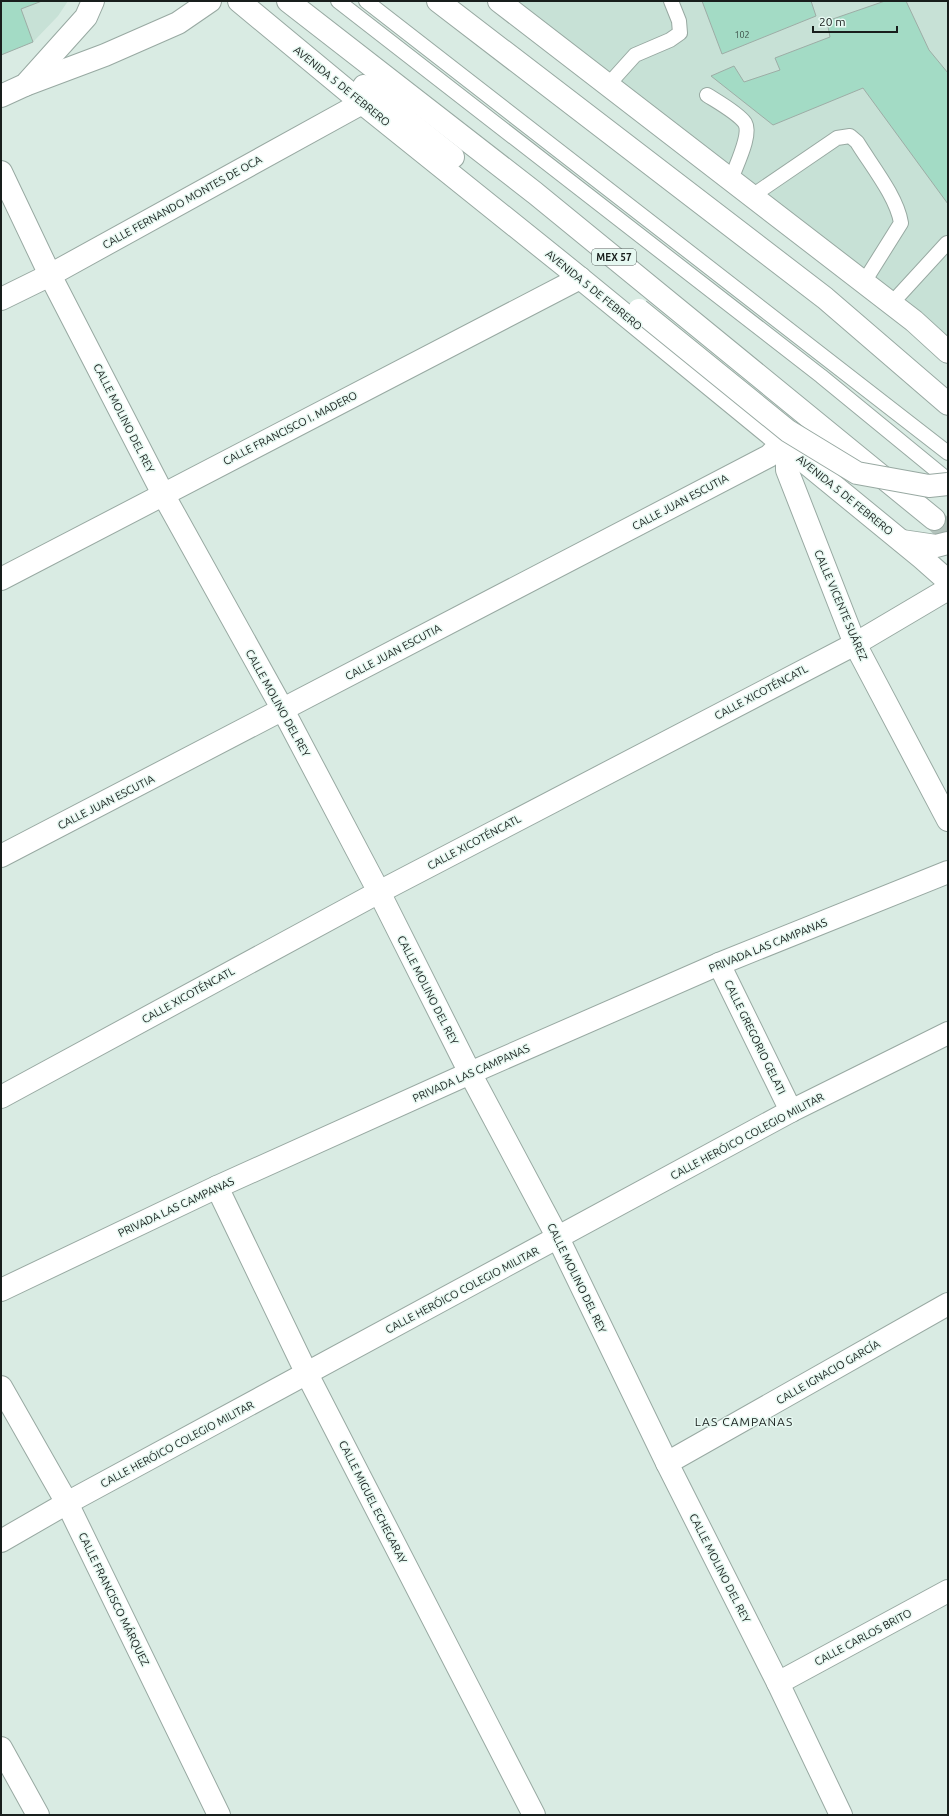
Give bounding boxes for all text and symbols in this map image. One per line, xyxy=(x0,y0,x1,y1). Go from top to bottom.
scale bar xyxy=(813,8,897,34)
text: 20 m xyxy=(819,15,846,28)
house number: 102 xyxy=(734,30,750,40)
street label: AVENIDA 5 DE FEBRERO xyxy=(291,43,393,129)
street label: CALLE FERNANDO MONTES DE OCA xyxy=(100,153,264,251)
street label: AVENIDA 5 DE FEBRERO xyxy=(543,247,645,333)
road number: MEX 57 xyxy=(592,249,636,265)
street label: CALLE MOLINO DEL REY xyxy=(91,361,157,475)
street label: CALLE FRANCISCO I. MADERO xyxy=(221,389,359,467)
street label: AVENIDA 5 DE FEBRERO xyxy=(794,452,896,538)
street label: CALLE JUAN ESCUTIA xyxy=(630,471,731,532)
street label: CALLE VICENTE SUÁREZ xyxy=(812,547,871,662)
street label: CALLE JUAN ESCUTIA xyxy=(343,621,444,682)
street label: CALLE MOLINO DEL REY xyxy=(243,647,313,759)
street label: CALLE XICOTÉNCATL xyxy=(712,661,810,722)
street label: CALLE JUAN ESCUTIA xyxy=(56,772,157,832)
street label: CALLE XICOTÉNCATL xyxy=(425,811,523,872)
street label: PRIVADA LAS CAMPANAS xyxy=(707,916,829,974)
street label: CALLE MOLINO DEL REY xyxy=(395,933,461,1047)
street label: CALLE XICOTÉNCATL xyxy=(139,963,237,1025)
street label: CALLE GREGORIO GELATI xyxy=(722,978,788,1096)
street label: PRIVADA LAS CAMPANAS xyxy=(411,1042,531,1104)
street label: CALLE HERÓICO COLEGIO MILITAR xyxy=(668,1089,826,1182)
street label: PRIVADA LAS CAMPANAS xyxy=(116,1175,236,1239)
street label: CALLE MOLINO DEL REY xyxy=(545,1221,609,1336)
street label: CALLE HERÓICO COLEGIO MILITAR xyxy=(383,1243,541,1336)
street label: CALLE IGNACIO GARCÍA xyxy=(774,1336,883,1407)
street label: CALLE HERÓICO COLEGIO MILITAR xyxy=(98,1397,256,1490)
district label: LAS CAMPANAS xyxy=(695,1415,793,1428)
street label: CALLE MIGUEL ECHEGARAY xyxy=(337,1439,410,1566)
street label: CALLE MOLINO DEL REY xyxy=(687,1511,753,1625)
street label: CALLE FRANCISCO MÁRQUEZ xyxy=(76,1530,152,1668)
street label: CALLE CARLOS BRITO xyxy=(812,1606,914,1668)

